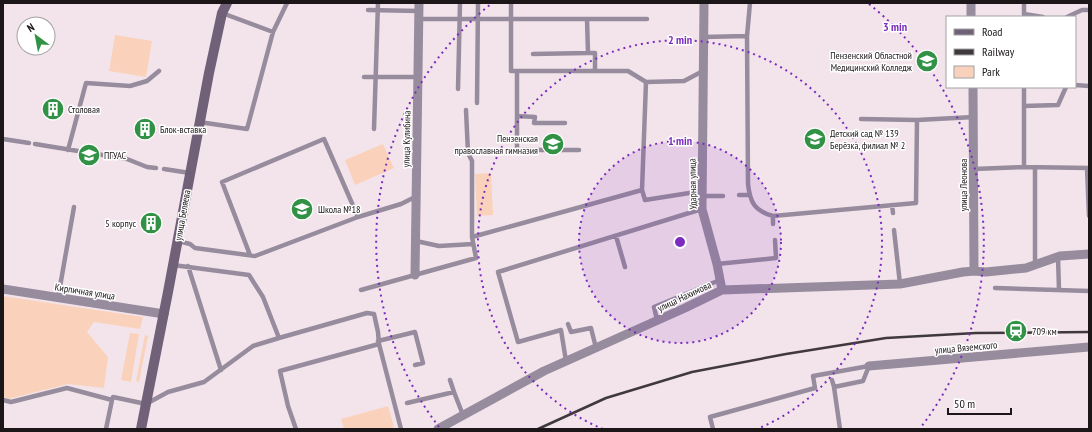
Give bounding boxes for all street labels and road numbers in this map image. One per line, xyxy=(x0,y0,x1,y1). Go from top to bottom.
street label: улица Кулибина xyxy=(400,111,413,167)
street label: Ударная улица xyxy=(686,158,699,210)
street label: улица Леонова xyxy=(957,159,970,211)
street label: улица Беляева xyxy=(172,189,193,241)
street label: улица Нахимова xyxy=(655,278,713,315)
street label: Кирпичная улица xyxy=(54,280,116,303)
street label: улица Вяземского xyxy=(934,338,998,357)

